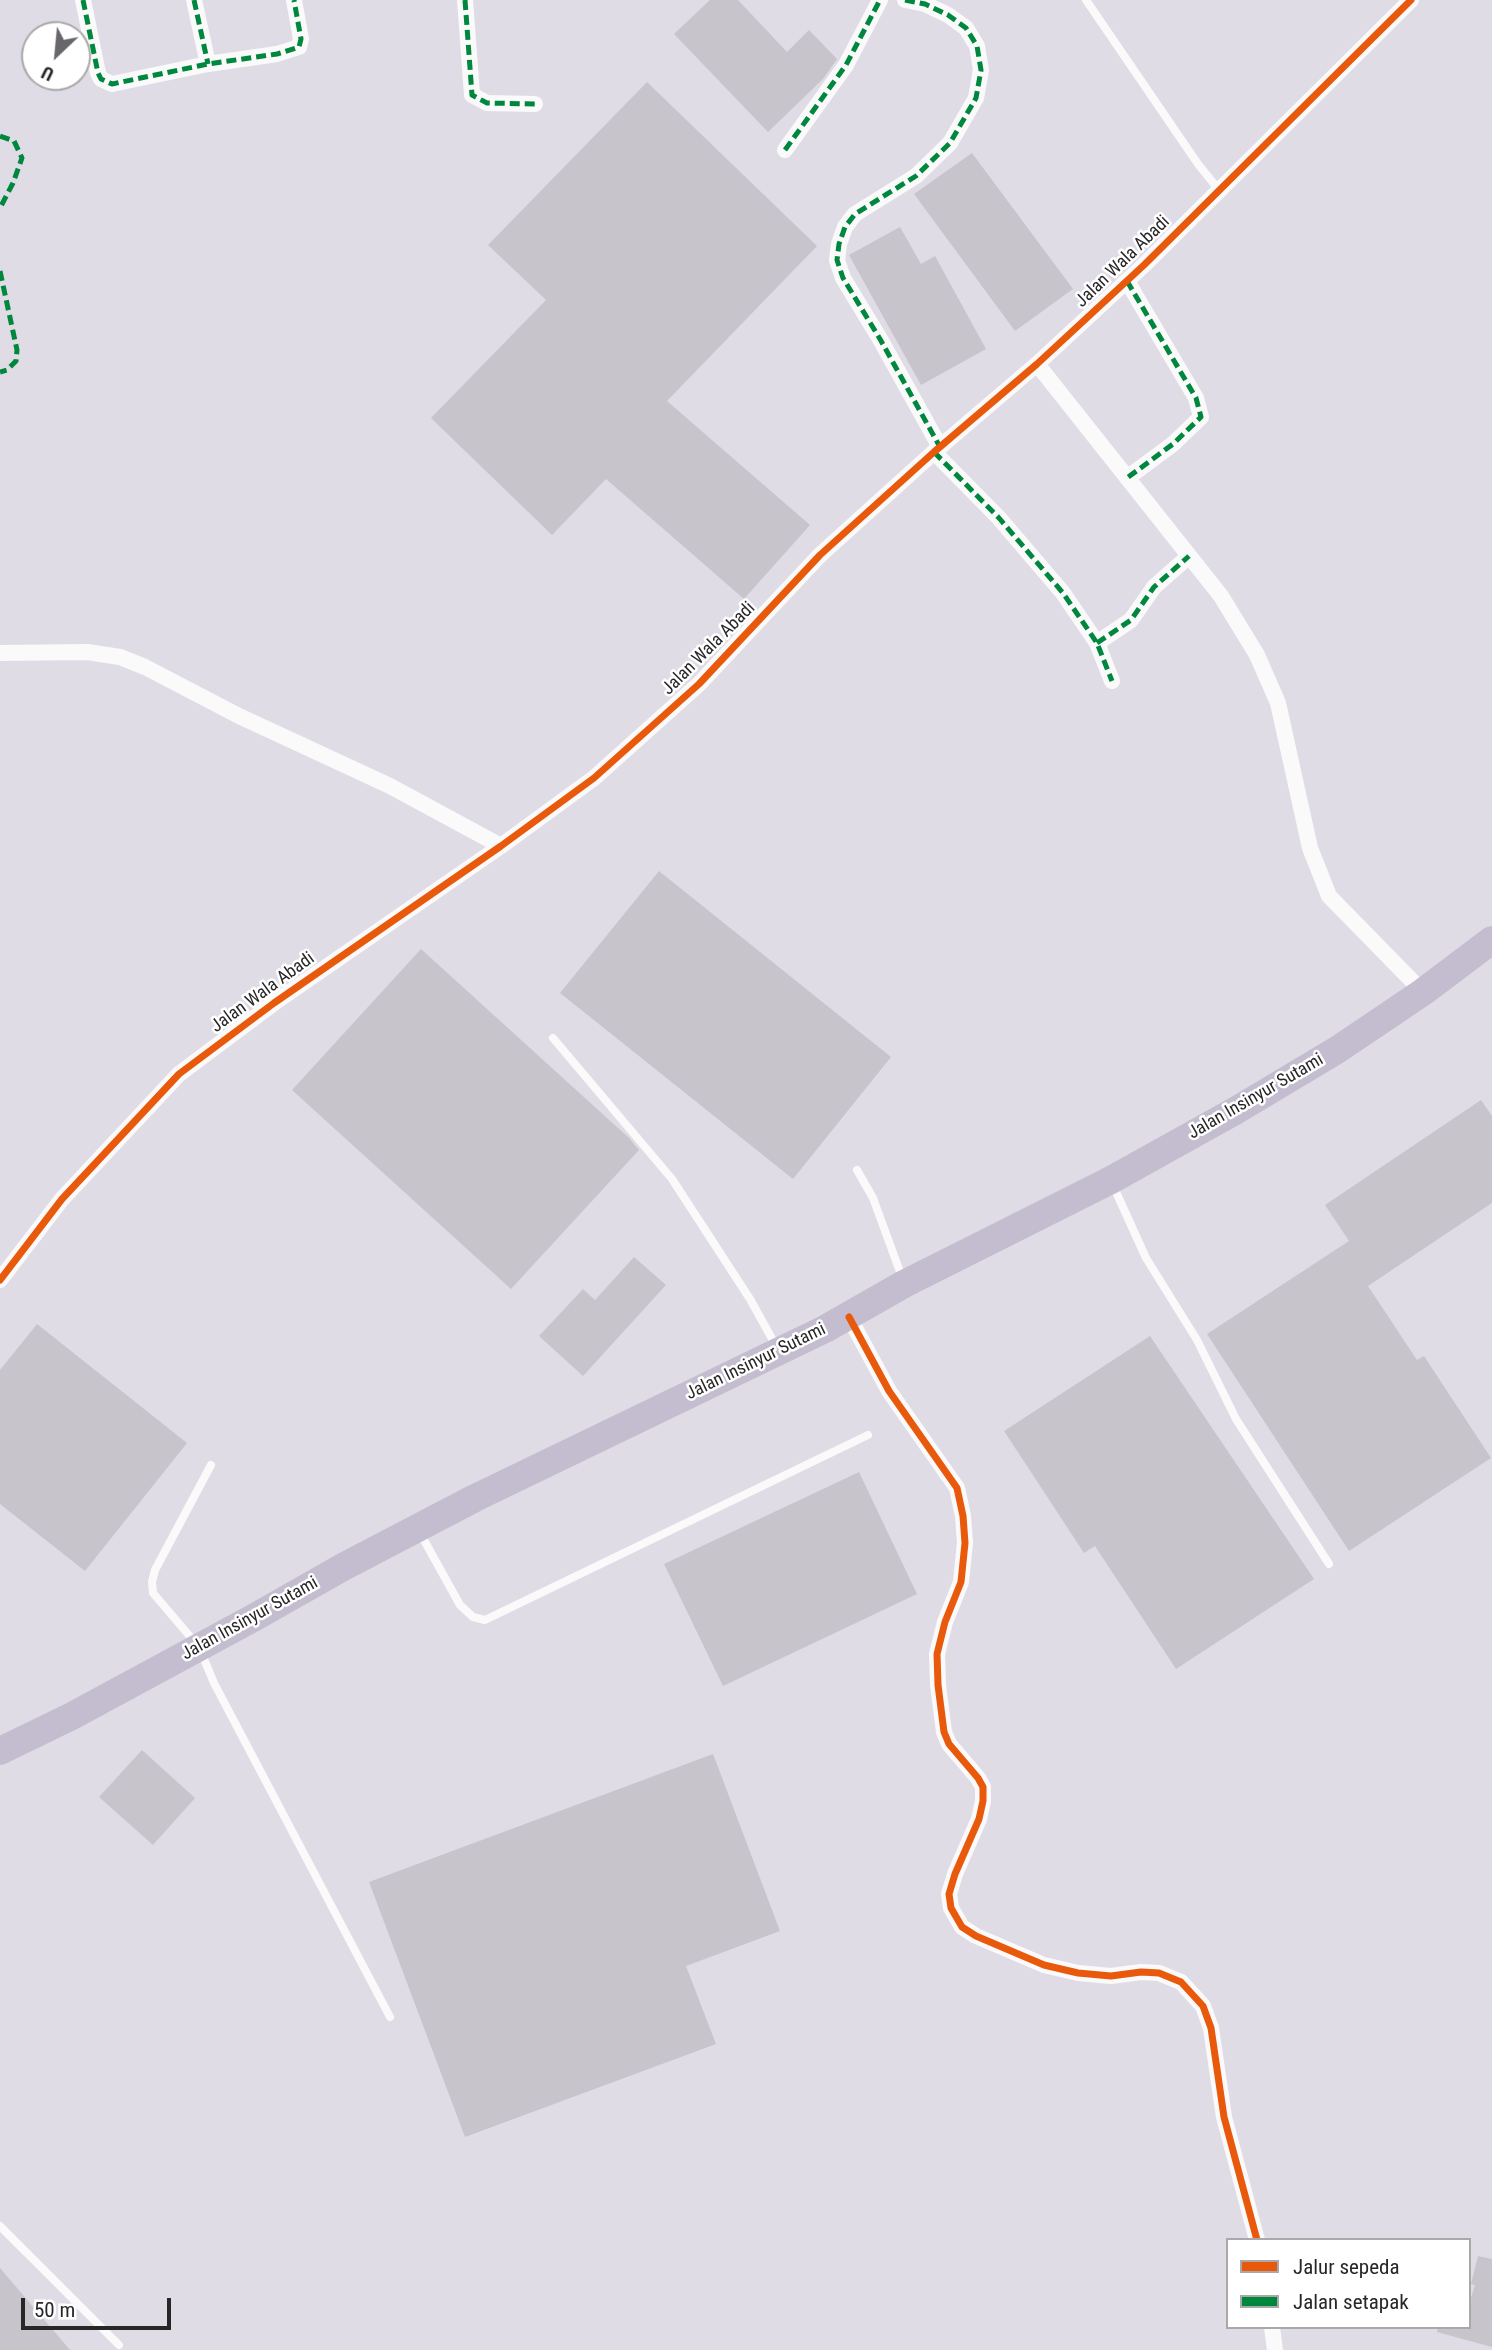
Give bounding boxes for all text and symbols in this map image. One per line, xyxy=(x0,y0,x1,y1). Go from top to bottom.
north arrow xyxy=(21,21,91,91)
text: U xyxy=(38,61,57,86)
street label: Jalan Wala Abadi xyxy=(1071,212,1175,312)
street label: Jalan Wala Abadi xyxy=(658,598,760,700)
street label: Jalan Wala Abadi xyxy=(207,948,319,1038)
street label: Jalan Insinyur Sutami xyxy=(1184,1049,1328,1145)
street label: Jalan Insinyur Sutami xyxy=(683,1319,829,1405)
street label: Jalan Insinyur Sutami xyxy=(178,1573,322,1665)
legend xyxy=(1226,2238,1471,2329)
text: Jalur sepeda xyxy=(1293,2255,1400,2279)
scale bar xyxy=(24,2284,175,2328)
text: Jalan setapak xyxy=(1293,2290,1409,2314)
text: 50 m xyxy=(34,2298,75,2322)

